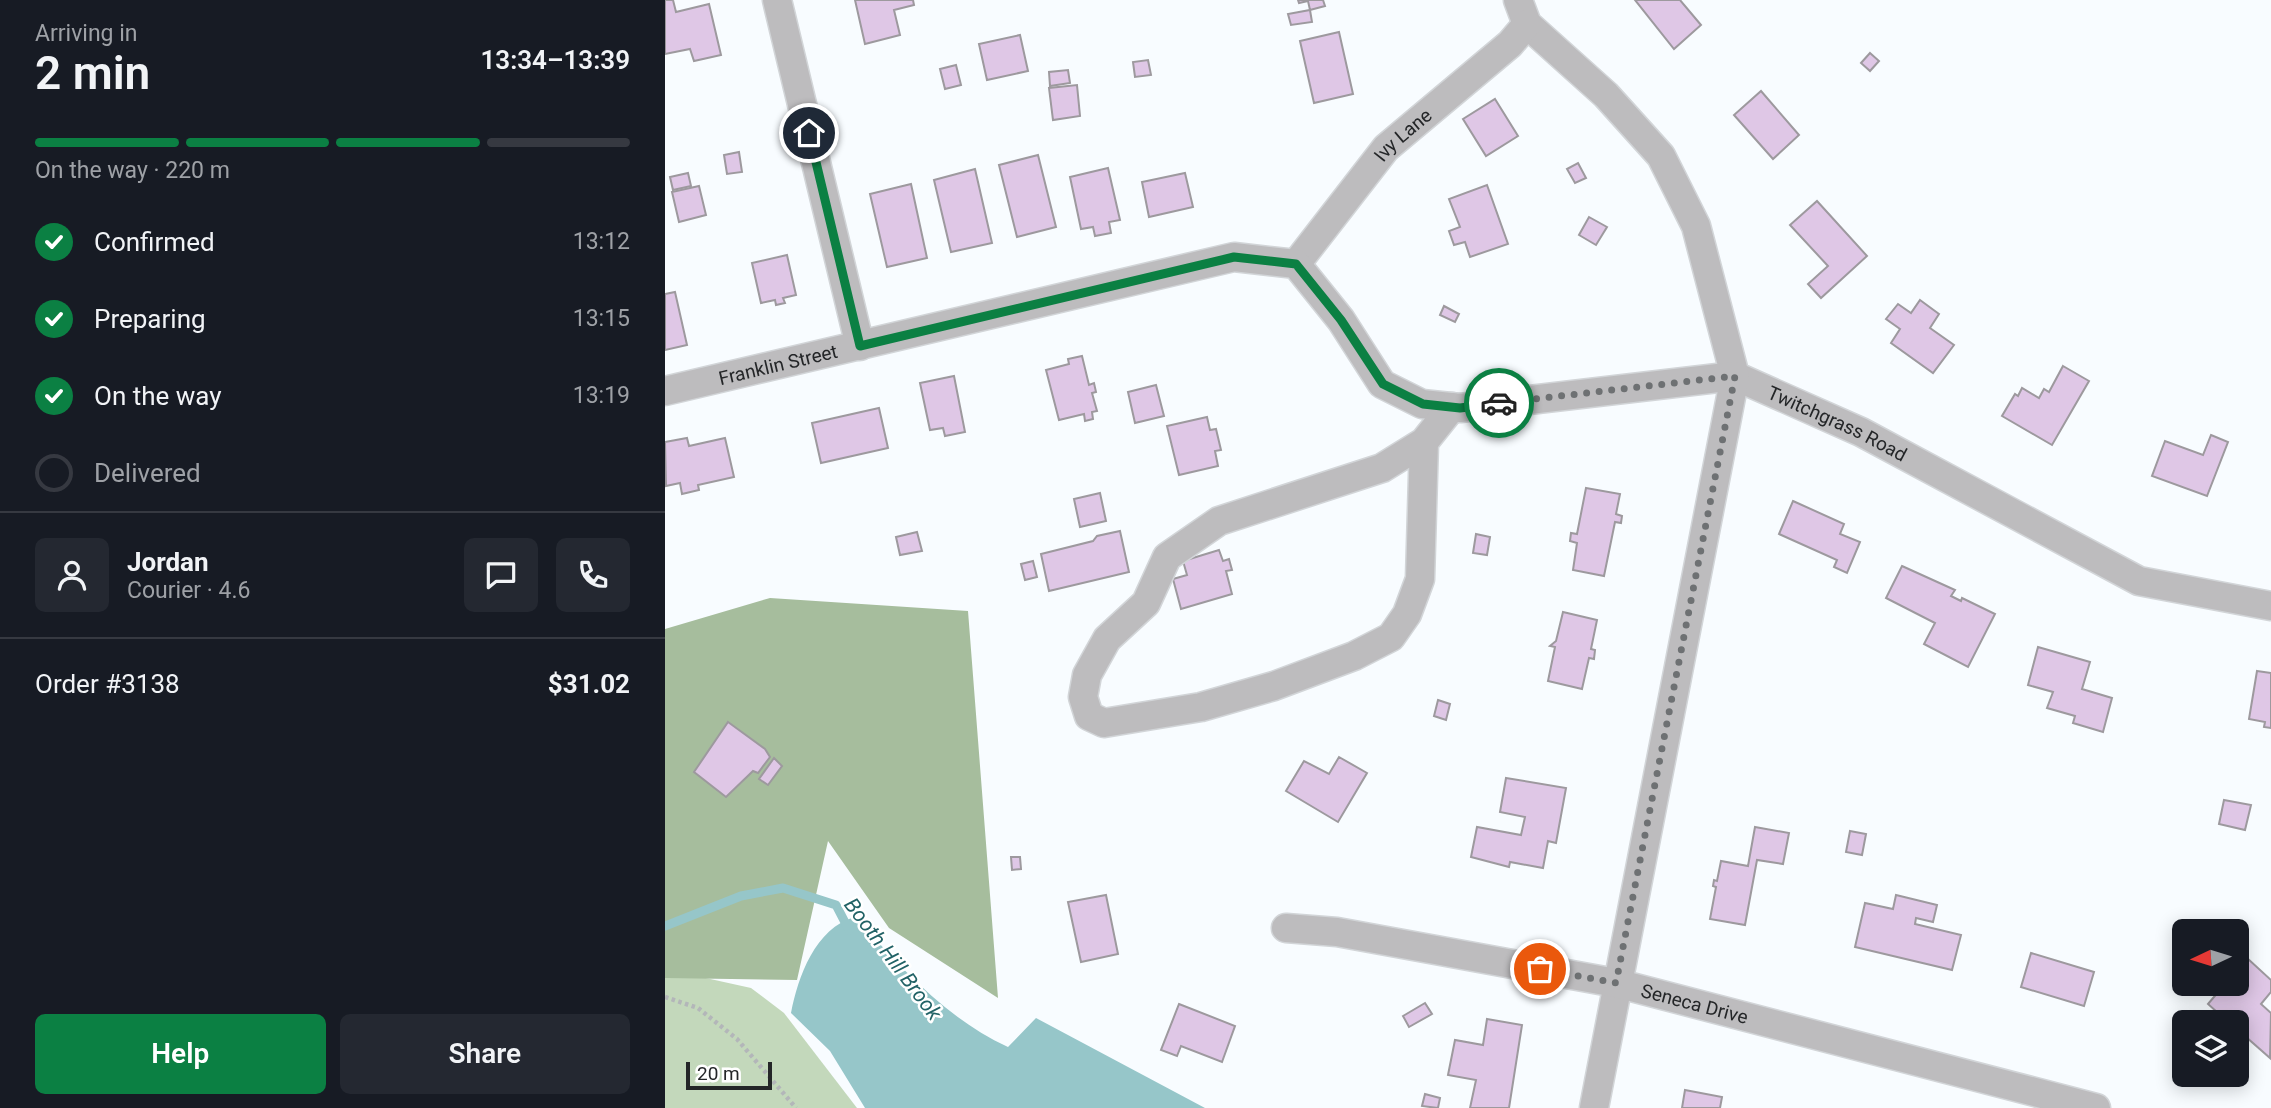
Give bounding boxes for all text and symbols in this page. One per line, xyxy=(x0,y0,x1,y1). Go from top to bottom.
text: Arriving in xyxy=(35,20,138,47)
text: 13:34–13:39 xyxy=(480,45,630,75)
text: 2 min xyxy=(35,46,150,100)
pin xyxy=(779,103,839,163)
street label: Ivy Lane xyxy=(1369,104,1436,166)
icon: home xyxy=(790,114,828,152)
text: On the way · 220 m xyxy=(35,157,230,184)
icon: check xyxy=(35,223,73,261)
text: Confirmed xyxy=(94,227,215,257)
text: 13:12 xyxy=(573,228,630,255)
icon: check xyxy=(35,300,73,338)
text: Preparing xyxy=(94,304,206,334)
text: 13:15 xyxy=(573,305,630,332)
street label: Franklin Street xyxy=(716,340,840,390)
courier xyxy=(1464,368,1534,438)
icon: check xyxy=(35,377,73,415)
text: On the way xyxy=(94,381,222,411)
street label: Twitchgrass Road xyxy=(1764,381,1911,466)
text: 13:19 xyxy=(573,382,630,409)
icon: car xyxy=(1480,384,1518,422)
text: Delivered xyxy=(94,458,201,488)
button: person xyxy=(35,538,109,612)
button: chat xyxy=(464,538,538,612)
button: phone xyxy=(556,538,630,612)
text: Jordan xyxy=(127,547,209,577)
text: Courier · 4.6 xyxy=(127,577,250,604)
text: Order #3138 xyxy=(35,669,180,699)
text: $31.02 xyxy=(548,669,630,699)
water label: Booth Hill Brook xyxy=(839,893,947,1025)
north arrow xyxy=(2172,919,2249,996)
map controls xyxy=(2172,919,2249,1087)
pin xyxy=(1510,939,1570,999)
icon: bag xyxy=(1521,950,1559,988)
street label: Seneca Drive xyxy=(1639,979,1750,1029)
button: layers xyxy=(2172,1010,2249,1087)
button: Help xyxy=(35,1014,326,1094)
button: Share xyxy=(340,1014,630,1094)
scale bar xyxy=(686,1059,772,1091)
text: 20 m xyxy=(697,1062,740,1085)

